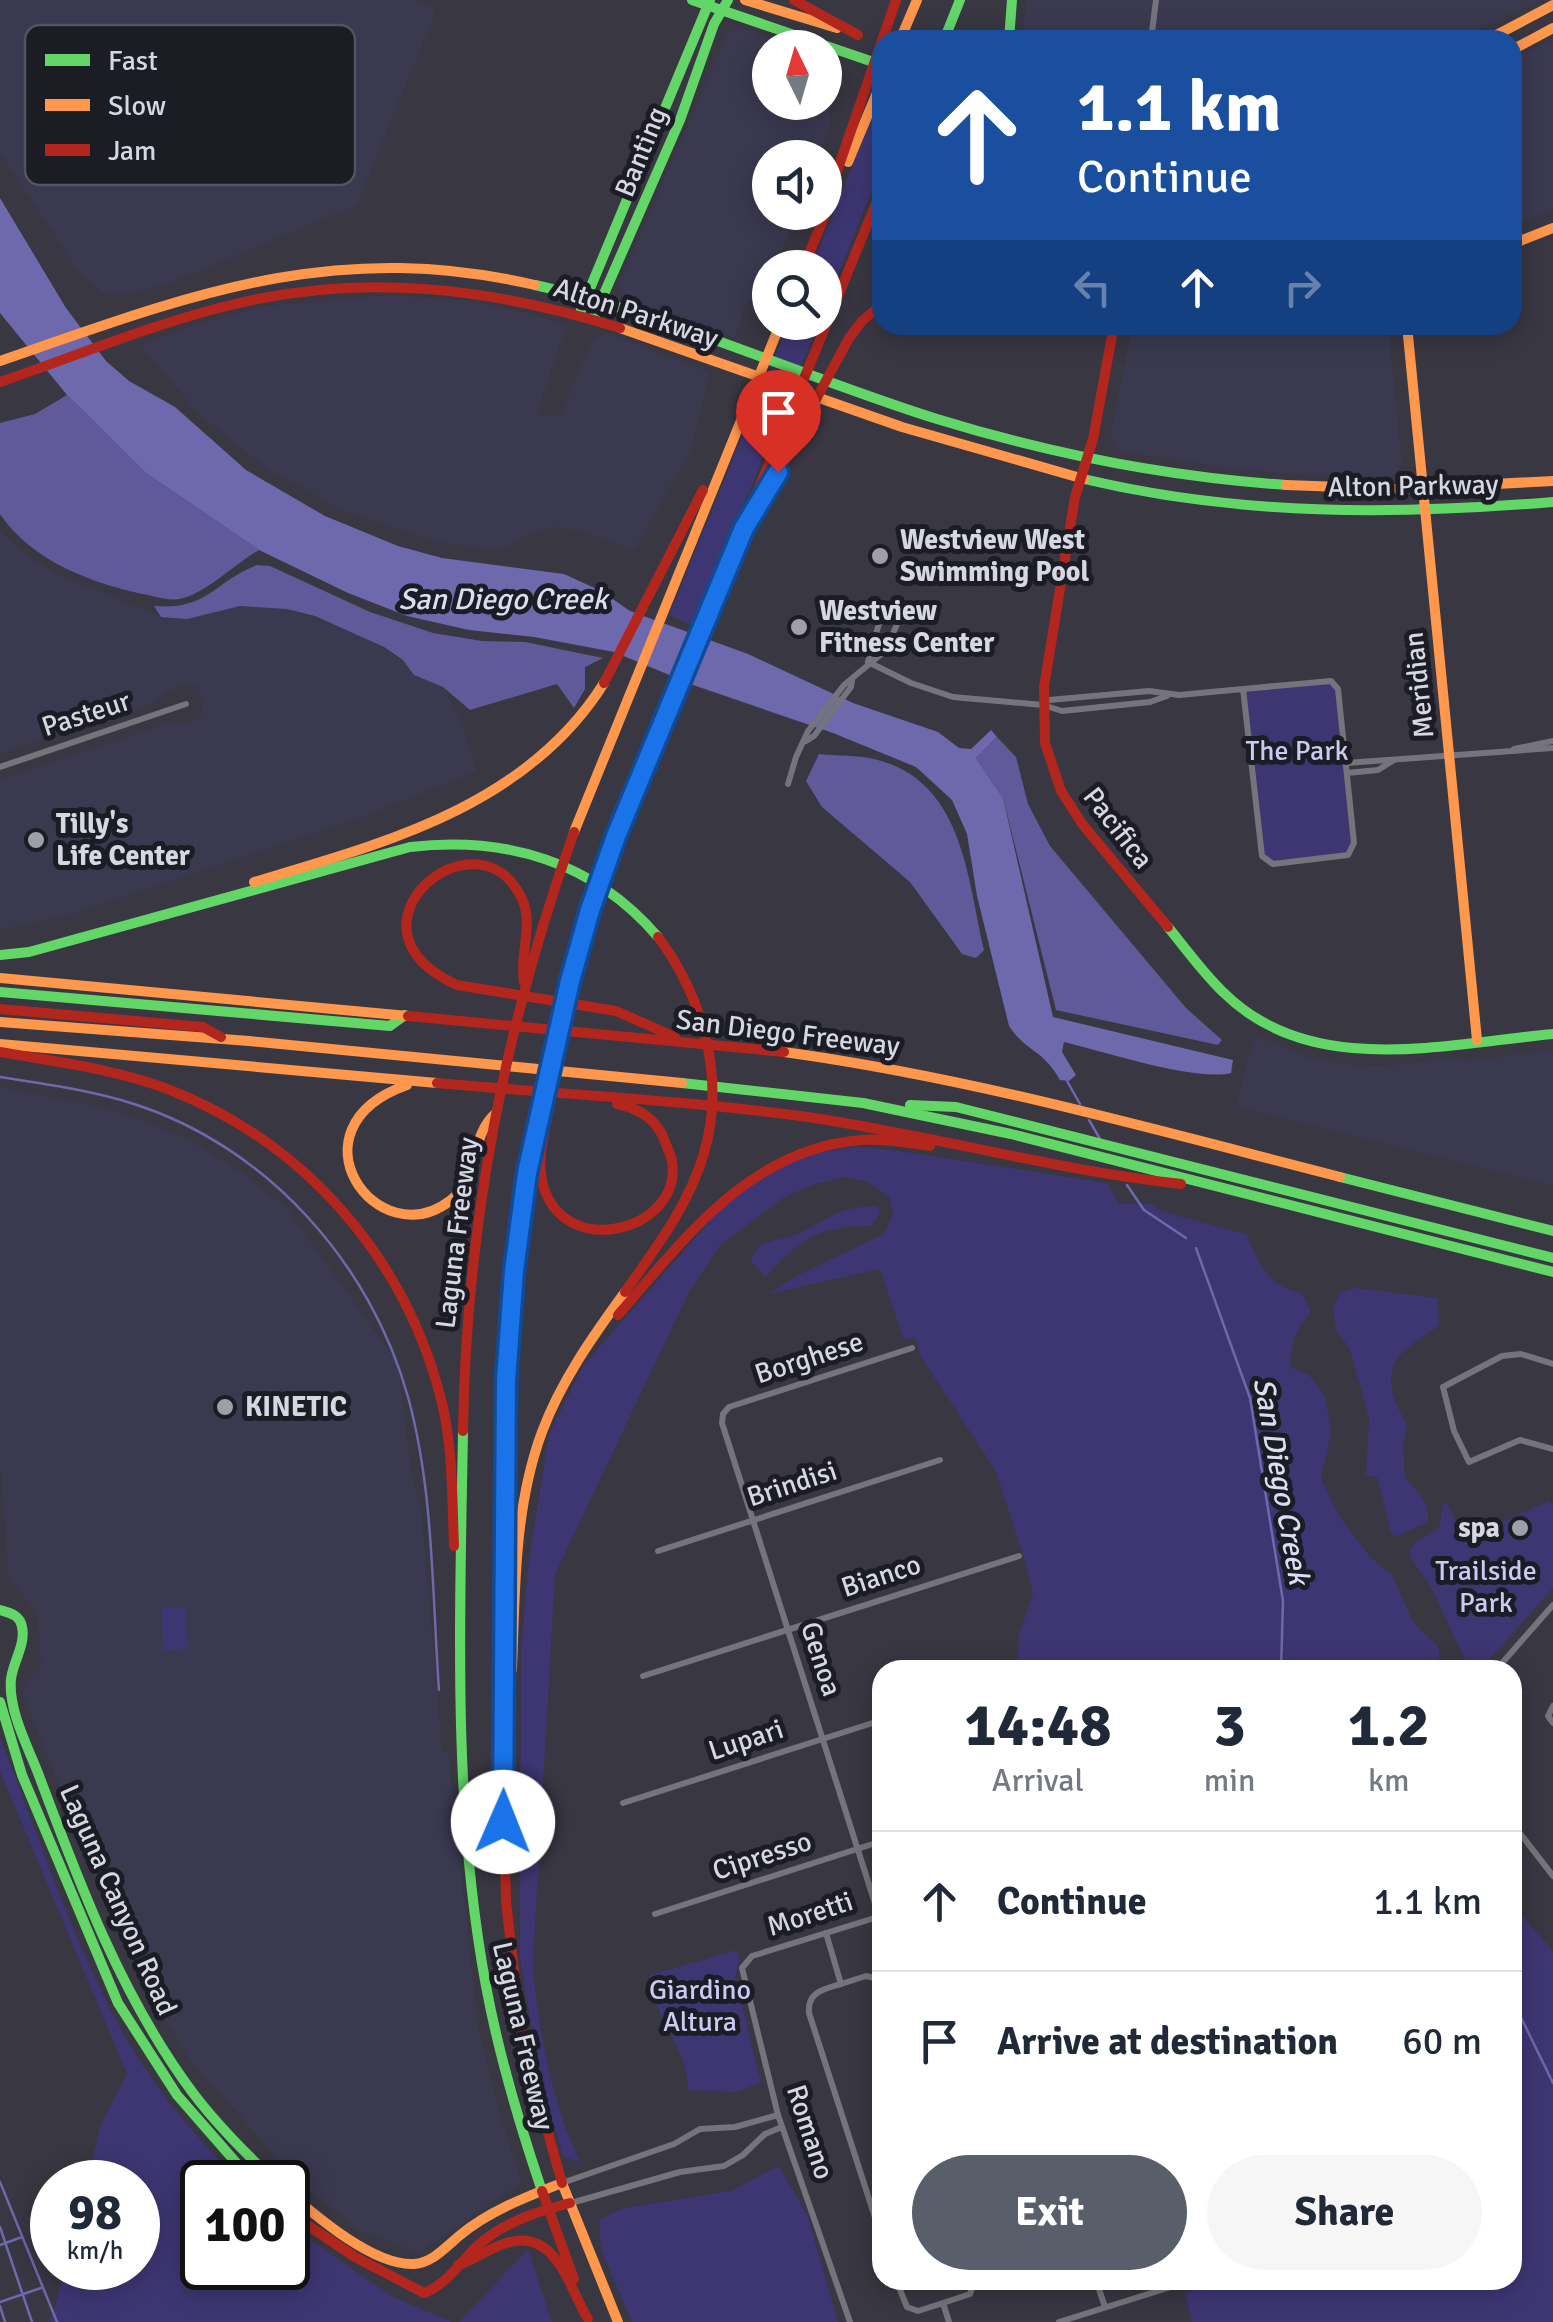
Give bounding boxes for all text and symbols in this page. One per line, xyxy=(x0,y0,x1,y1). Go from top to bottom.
legend xyxy=(25,25,355,185)
north arrow xyxy=(752,30,842,120)
map controls xyxy=(752,30,842,340)
text: Fast xyxy=(108,44,158,78)
text: 1.1 km xyxy=(1077,64,1281,150)
icon: ahead xyxy=(912,70,1042,200)
text: Slow xyxy=(108,89,166,123)
street label: Banting xyxy=(608,102,674,202)
text: Jam xyxy=(108,134,156,168)
button: sound xyxy=(752,140,842,230)
text: Continue xyxy=(1077,150,1252,205)
button: search xyxy=(752,250,842,340)
icon: left xyxy=(1065,260,1120,315)
icon: ahead xyxy=(1170,260,1225,315)
icon: right xyxy=(1275,260,1330,315)
street label: Alton Parkway xyxy=(550,270,722,356)
pin xyxy=(736,370,821,473)
icon: arrive xyxy=(751,385,806,440)
street label: Alton Parkway xyxy=(1327,468,1499,504)
place label: Westview West Swimming Pool xyxy=(900,523,1089,589)
marker: Westview West Swimming Pool xyxy=(869,545,891,567)
water label: San Diego Creek xyxy=(398,581,611,618)
place label: Westview Fitness Center xyxy=(819,594,995,660)
marker: Westview Fitness Center xyxy=(788,616,810,638)
street label: Meridian xyxy=(1397,630,1441,740)
street label: Pasteur xyxy=(38,684,135,744)
park label: The Park xyxy=(1245,734,1349,768)
street label: Pacifica xyxy=(1076,781,1160,875)
place label: Tilly's Life Center xyxy=(56,807,191,873)
marker: Tilly's Life Center xyxy=(25,829,47,851)
street label: San Diego Freeway xyxy=(674,1002,902,1064)
street label: Laguna Freeway xyxy=(428,1135,486,1331)
street label: Borghese xyxy=(751,1325,867,1391)
water label: San Diego Creek xyxy=(1245,1375,1318,1590)
place label: KINETIC xyxy=(245,1390,347,1424)
marker: KINETIC xyxy=(214,1396,236,1418)
street label: Brindisi xyxy=(743,1454,841,1514)
place label: spa xyxy=(1458,1511,1500,1545)
marker: spa xyxy=(1509,1517,1531,1539)
street label: Bianco xyxy=(837,1547,925,1605)
park label: Trailside Park xyxy=(1435,1554,1537,1620)
street label: Genoa xyxy=(793,1618,849,1700)
text: 14:48 xyxy=(964,1689,1112,1763)
text: 3 xyxy=(1213,1689,1246,1763)
text: 1.2 xyxy=(1348,1689,1430,1763)
street label: Lupari xyxy=(704,1712,788,1768)
text: Arrival xyxy=(992,1761,1084,1800)
text: min xyxy=(1204,1761,1255,1800)
text: km xyxy=(1368,1761,1410,1800)
position arrow xyxy=(451,1770,555,1874)
street label: Laguna Canyon Road xyxy=(52,1780,184,2020)
street label: Cipresso xyxy=(708,1824,816,1888)
icon: ahead xyxy=(912,1874,967,1929)
text: Continue xyxy=(997,1878,1147,1925)
text: 1.1 km xyxy=(1373,1878,1482,1925)
street label: Moretti xyxy=(763,1884,857,1944)
street label: Laguna Freeway xyxy=(485,1938,561,2134)
park label: Giardino Altura xyxy=(649,1973,751,2039)
icon: arrive xyxy=(912,2014,967,2069)
text: Arrive at destination xyxy=(997,2018,1338,2065)
text: 60 m xyxy=(1402,2018,1482,2065)
street label: Romano xyxy=(779,2080,841,2184)
button: Exit xyxy=(912,2155,1187,2270)
button: Share xyxy=(1207,2155,1482,2270)
speed limit sign: 100 xyxy=(180,2160,310,2290)
text: 98 xyxy=(68,2182,122,2244)
text: km/h xyxy=(67,2235,123,2266)

